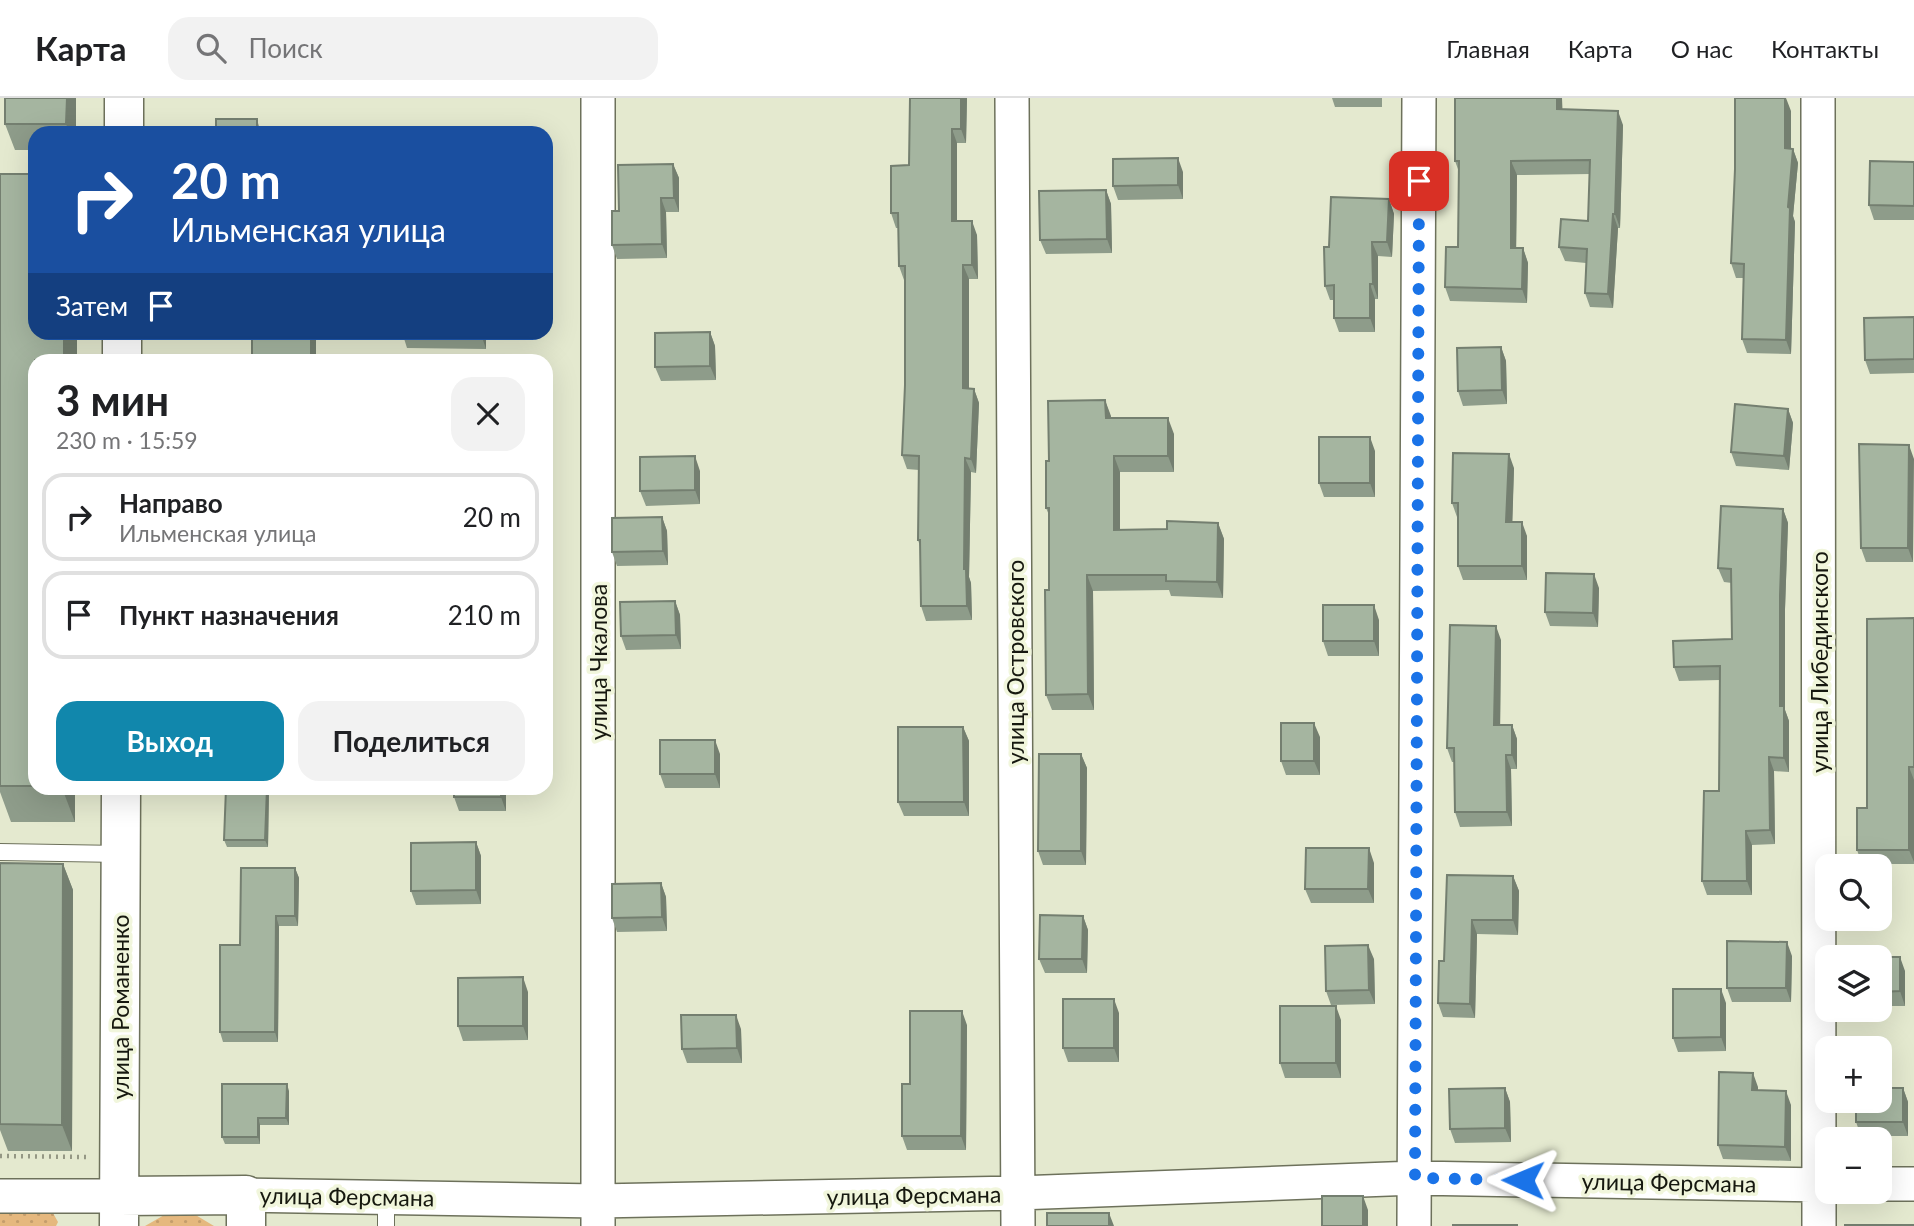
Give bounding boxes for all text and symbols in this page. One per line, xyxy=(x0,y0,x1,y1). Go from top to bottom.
search box xyxy=(168,17,658,80)
text: Карта xyxy=(35,28,126,68)
icon: search xyxy=(192,29,230,67)
text: Поиск xyxy=(248,32,323,64)
text: Главная xyxy=(1446,34,1530,63)
text: Карта xyxy=(1568,34,1633,63)
text: О нас xyxy=(1671,34,1733,63)
text: Контакты xyxy=(1771,34,1879,63)
text: 20 m xyxy=(171,151,281,209)
pin xyxy=(1389,151,1449,211)
icon: right xyxy=(56,154,147,245)
icon: arrive xyxy=(1400,162,1438,200)
text: Ильменская улица xyxy=(171,210,446,249)
icon: arrive xyxy=(142,287,180,325)
text: Затем xyxy=(56,290,128,322)
text: 3 мин xyxy=(56,375,169,425)
button: close xyxy=(451,377,525,451)
text: 230 m · 15:59 xyxy=(56,426,198,454)
text: Направо xyxy=(119,487,223,519)
icon: right xyxy=(60,498,98,536)
text: 20 m xyxy=(463,501,521,533)
text: Ильменская улица xyxy=(119,519,317,547)
street label: улица Либединского xyxy=(1805,551,1833,773)
street label: улица Островского xyxy=(1001,560,1029,764)
street label: улица Чкалова xyxy=(584,584,612,740)
icon: arrive xyxy=(60,596,98,634)
text: Пункт назначения xyxy=(119,599,339,631)
text: 210 m xyxy=(448,599,521,631)
button: Выход xyxy=(56,701,284,781)
button: Поделиться xyxy=(298,701,525,781)
map controls xyxy=(1815,854,1892,1204)
button: search xyxy=(1815,854,1892,931)
street label: улица Романенко xyxy=(106,914,134,1100)
button: layers xyxy=(1815,945,1892,1022)
button: + xyxy=(1815,1036,1892,1113)
button: − xyxy=(1815,1127,1892,1204)
position arrow xyxy=(1486,1143,1560,1217)
street label: улица Ферсмана xyxy=(1581,1166,1757,1198)
street label: улица Ферсмана xyxy=(826,1179,1002,1211)
street label: улица Ферсмана xyxy=(259,1180,435,1212)

